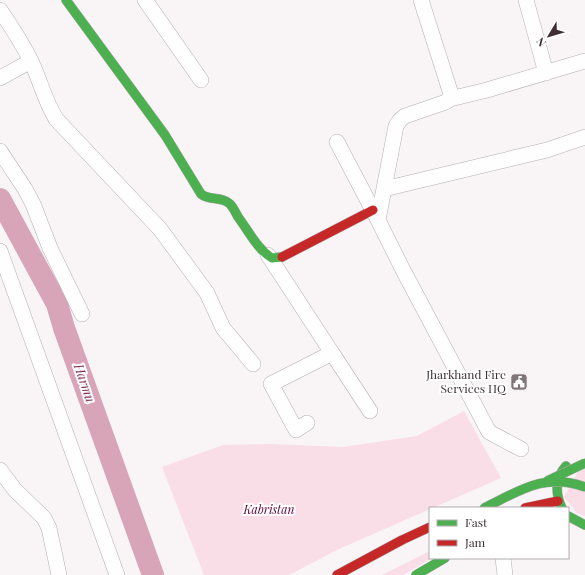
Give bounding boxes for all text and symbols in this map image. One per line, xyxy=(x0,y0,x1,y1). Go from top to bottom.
north arrow xyxy=(529,16,569,56)
text: N xyxy=(532,35,549,50)
water label: Harmu xyxy=(71,360,100,404)
place label: Jharkhand Fire Services HQ xyxy=(425,366,507,396)
public building icon: Jharkhand Fire Services HQ xyxy=(509,372,529,392)
park label: Kabristan xyxy=(243,501,294,517)
legend xyxy=(429,507,569,559)
text: Fast xyxy=(465,514,488,530)
text: Jam xyxy=(464,534,486,550)

